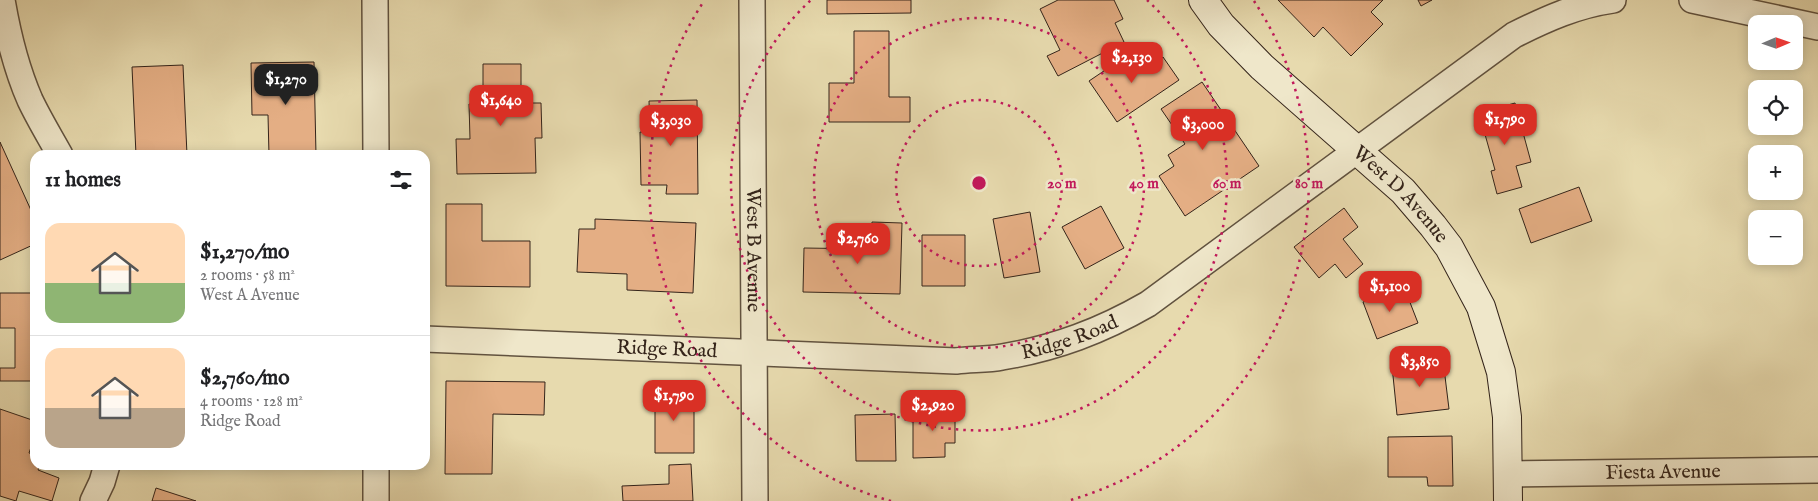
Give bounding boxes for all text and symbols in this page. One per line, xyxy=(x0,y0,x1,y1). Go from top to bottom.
north arrow xyxy=(1748,15,1802,70)
map controls xyxy=(1748,15,1803,265)
pin: $2,130 xyxy=(1091,42,1173,84)
text: $2,130 xyxy=(1112,48,1152,68)
pin: $1,270 xyxy=(245,64,327,106)
text: $1,270 xyxy=(265,70,307,90)
button: locate xyxy=(1748,80,1803,135)
pin: $1,640 xyxy=(460,84,542,127)
text: $1,640 xyxy=(480,91,522,111)
pin: $3,030 xyxy=(630,104,712,147)
pin: $1,790 xyxy=(1464,104,1546,146)
pin: $3,000 xyxy=(1162,108,1244,151)
text: $1,790 xyxy=(1485,110,1525,130)
text: $3,030 xyxy=(651,111,691,131)
text: $3,000 xyxy=(1182,115,1224,135)
street label: West D Avenue xyxy=(1348,140,1454,248)
button: + xyxy=(1748,145,1803,200)
icon: filters xyxy=(387,166,415,194)
text: 11 homes xyxy=(45,167,121,194)
centre of rings xyxy=(970,174,988,192)
text: 20 m xyxy=(1047,174,1077,193)
text: 40 m xyxy=(1129,174,1159,193)
text: 60 m xyxy=(1213,174,1242,193)
text: 80 m xyxy=(1295,174,1323,193)
street label: West B Avenue xyxy=(741,188,766,312)
button: − xyxy=(1748,210,1803,265)
pin: $2,760 xyxy=(817,222,899,265)
text: $2,760 xyxy=(837,229,879,249)
text: $1,270/mo xyxy=(200,239,289,266)
icon: home xyxy=(85,243,145,303)
text: 2 rooms · 58 m² xyxy=(200,266,295,286)
pin: $1,100 xyxy=(1349,270,1431,313)
text: $1,100 xyxy=(1370,277,1410,297)
text: West A Avenue xyxy=(200,286,300,306)
street label: Ridge Road xyxy=(1019,309,1122,366)
street label: Ridge Road xyxy=(616,334,718,364)
pin: $3,850 xyxy=(1379,346,1461,388)
text: $3,850 xyxy=(1401,352,1439,372)
text: $2,760/mo xyxy=(200,365,290,392)
icon: home xyxy=(85,368,145,428)
pin: $1,790 xyxy=(633,380,715,422)
text: $1,790 xyxy=(654,386,694,406)
pin: $2,920 xyxy=(892,390,974,432)
text: 4 rooms · 128 m² xyxy=(200,392,303,412)
text: $2,920 xyxy=(912,396,954,416)
text: Ridge Road xyxy=(200,412,281,432)
street label: Fiesta Avenue xyxy=(1605,459,1721,485)

